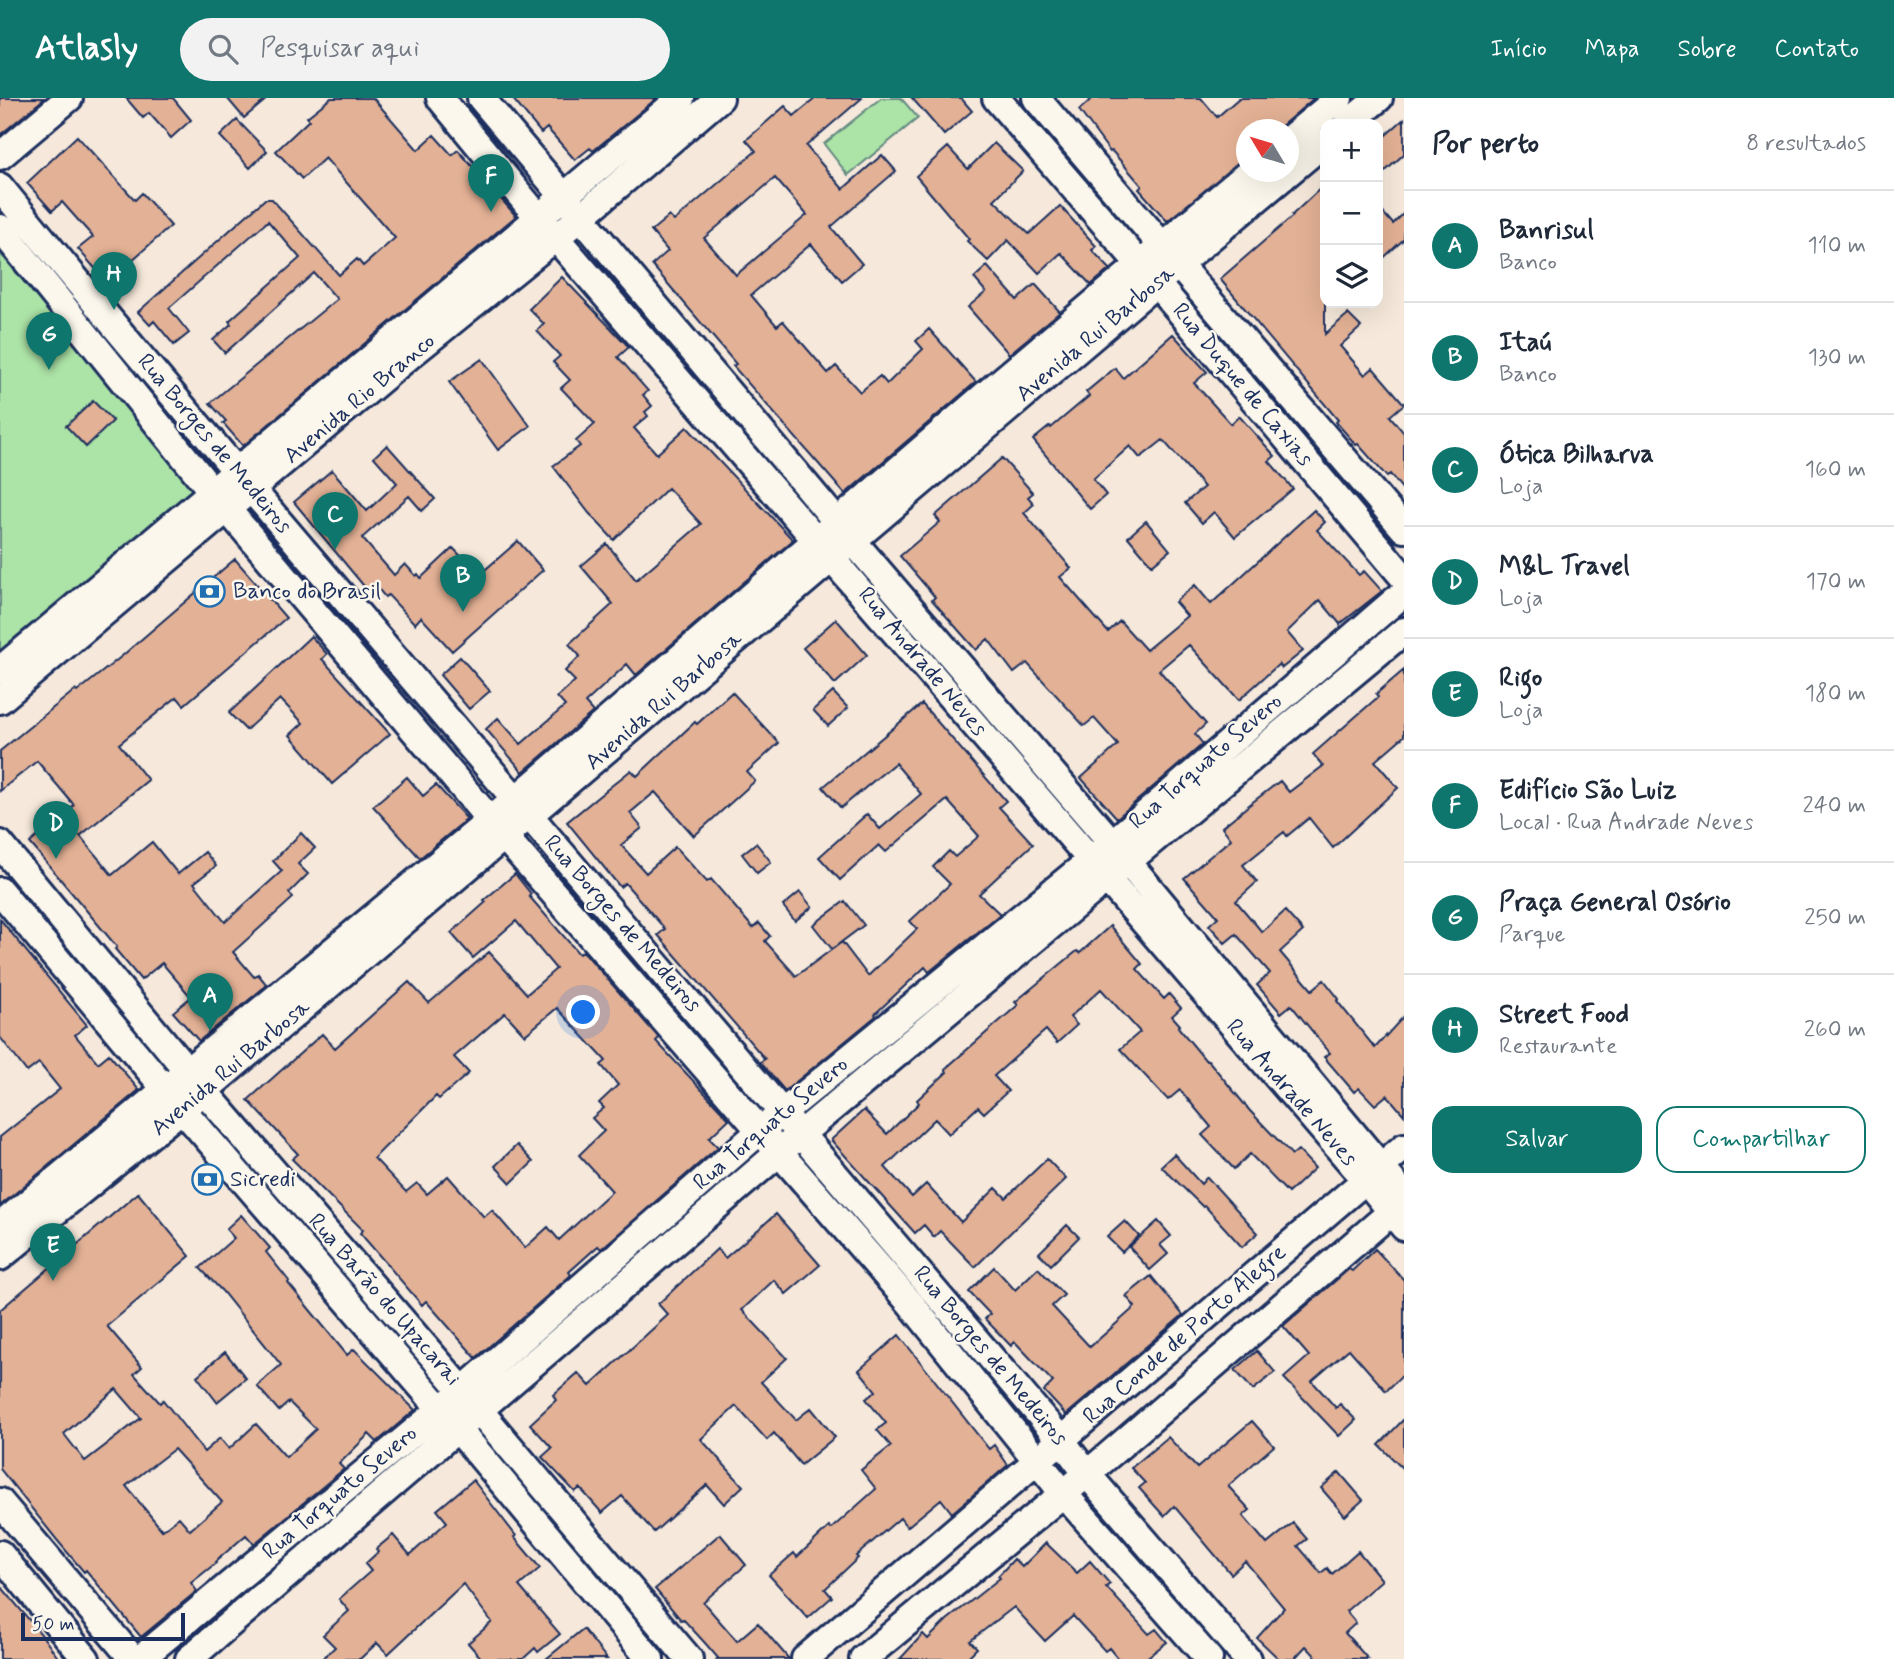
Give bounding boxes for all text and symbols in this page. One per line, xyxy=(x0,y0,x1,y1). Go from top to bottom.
search box xyxy=(180,18,670,81)
text: Atlasly xyxy=(35,27,138,71)
icon: search xyxy=(204,30,242,68)
text: Pesquisar aqui xyxy=(260,32,419,66)
text: Início xyxy=(1490,34,1547,65)
text: Mapa xyxy=(1585,34,1639,65)
text: Sobre xyxy=(1677,34,1737,65)
text: Contato xyxy=(1775,34,1859,65)
north arrow xyxy=(1236,119,1299,182)
map controls xyxy=(1320,119,1383,308)
button: + xyxy=(1320,119,1383,182)
text: Por perto xyxy=(1432,124,1539,163)
text: 8 resultados xyxy=(1746,129,1866,159)
pin: F xyxy=(468,154,514,212)
button: − xyxy=(1320,182,1383,245)
text: Banrisul xyxy=(1499,214,1594,248)
text: A xyxy=(1447,231,1463,261)
text: 110 m xyxy=(1807,231,1866,261)
button: layers xyxy=(1320,245,1383,308)
text: Banco xyxy=(1499,248,1557,278)
pin: H xyxy=(91,252,137,310)
street label: Avenida Rui Barbosa xyxy=(1010,259,1182,409)
street label: Rua Duque de Caxias xyxy=(1165,297,1319,473)
pin: G xyxy=(26,312,72,370)
text: Itaú xyxy=(1499,326,1551,360)
street label: Avenida Rio Branco xyxy=(278,327,442,471)
text: B xyxy=(1448,343,1462,373)
text: 130 m xyxy=(1808,343,1866,373)
street label: Rua Borges de Medeiros xyxy=(128,348,298,541)
text: Banco xyxy=(1499,360,1557,390)
text: Ótica Bilharva xyxy=(1499,438,1654,472)
text: C xyxy=(1447,455,1463,485)
text: 160 m xyxy=(1805,455,1866,485)
text: Loja xyxy=(1499,472,1543,502)
pin: C xyxy=(312,492,358,550)
text: M&L Travel xyxy=(1499,550,1630,584)
pin: B xyxy=(440,554,486,612)
text: D xyxy=(1447,567,1463,597)
text: 170 m xyxy=(1806,567,1866,597)
bank icon: Banco do Brasil xyxy=(193,575,227,609)
place label: Banco do Brasil xyxy=(233,577,381,607)
street label: Rua Andrade Neves xyxy=(851,581,993,743)
text: Loja xyxy=(1499,584,1543,614)
street label: Avenida Rui Barbosa xyxy=(579,624,749,777)
text: Rigo xyxy=(1499,662,1542,696)
text: E xyxy=(1448,679,1462,709)
text: 180 m xyxy=(1805,679,1866,709)
street label: Rua Torquato Severo xyxy=(1123,687,1289,837)
text: Loja xyxy=(1499,696,1543,726)
text: Edifício São Luiz xyxy=(1499,774,1677,808)
text: F xyxy=(1449,791,1461,821)
text: 240 m xyxy=(1802,791,1866,821)
pin: D xyxy=(33,801,79,859)
text: Local · Rua Andrade Neves xyxy=(1499,808,1753,838)
street label: Rua Borges de Medeiros xyxy=(535,829,707,1020)
text: Praça General Osório xyxy=(1499,886,1731,920)
text: G xyxy=(1447,903,1463,933)
text: 250 m xyxy=(1804,903,1866,933)
text: Parque xyxy=(1499,920,1565,950)
pin: A xyxy=(187,973,233,1031)
street label: Avenida Rui Barbosa xyxy=(145,993,317,1143)
your location xyxy=(566,995,600,1029)
text: Street Food xyxy=(1499,998,1629,1032)
street label: Rua Andrade Neves xyxy=(1219,1013,1363,1173)
text: H xyxy=(1447,1015,1463,1045)
text: 260 m xyxy=(1804,1015,1866,1045)
text: Restaurante xyxy=(1499,1032,1617,1062)
street label: Rua Torquato Severo xyxy=(687,1050,855,1198)
button: Salvar xyxy=(1432,1106,1642,1173)
button: Compartilhar xyxy=(1656,1106,1866,1173)
bank icon: Sicredi xyxy=(190,1163,224,1197)
place label: Sicredi xyxy=(230,1165,295,1195)
street label: Rua Barão do Upacarai xyxy=(301,1207,467,1393)
pin: E xyxy=(30,1223,76,1281)
street label: Rua Conde de Porto Alegre xyxy=(1077,1238,1294,1433)
street label: Rua Borges de Medeiros xyxy=(904,1260,1074,1453)
street label: Rua Torquato Severo xyxy=(256,1419,424,1567)
scale bar xyxy=(21,1610,186,1642)
text: 50 m xyxy=(32,1612,75,1637)

